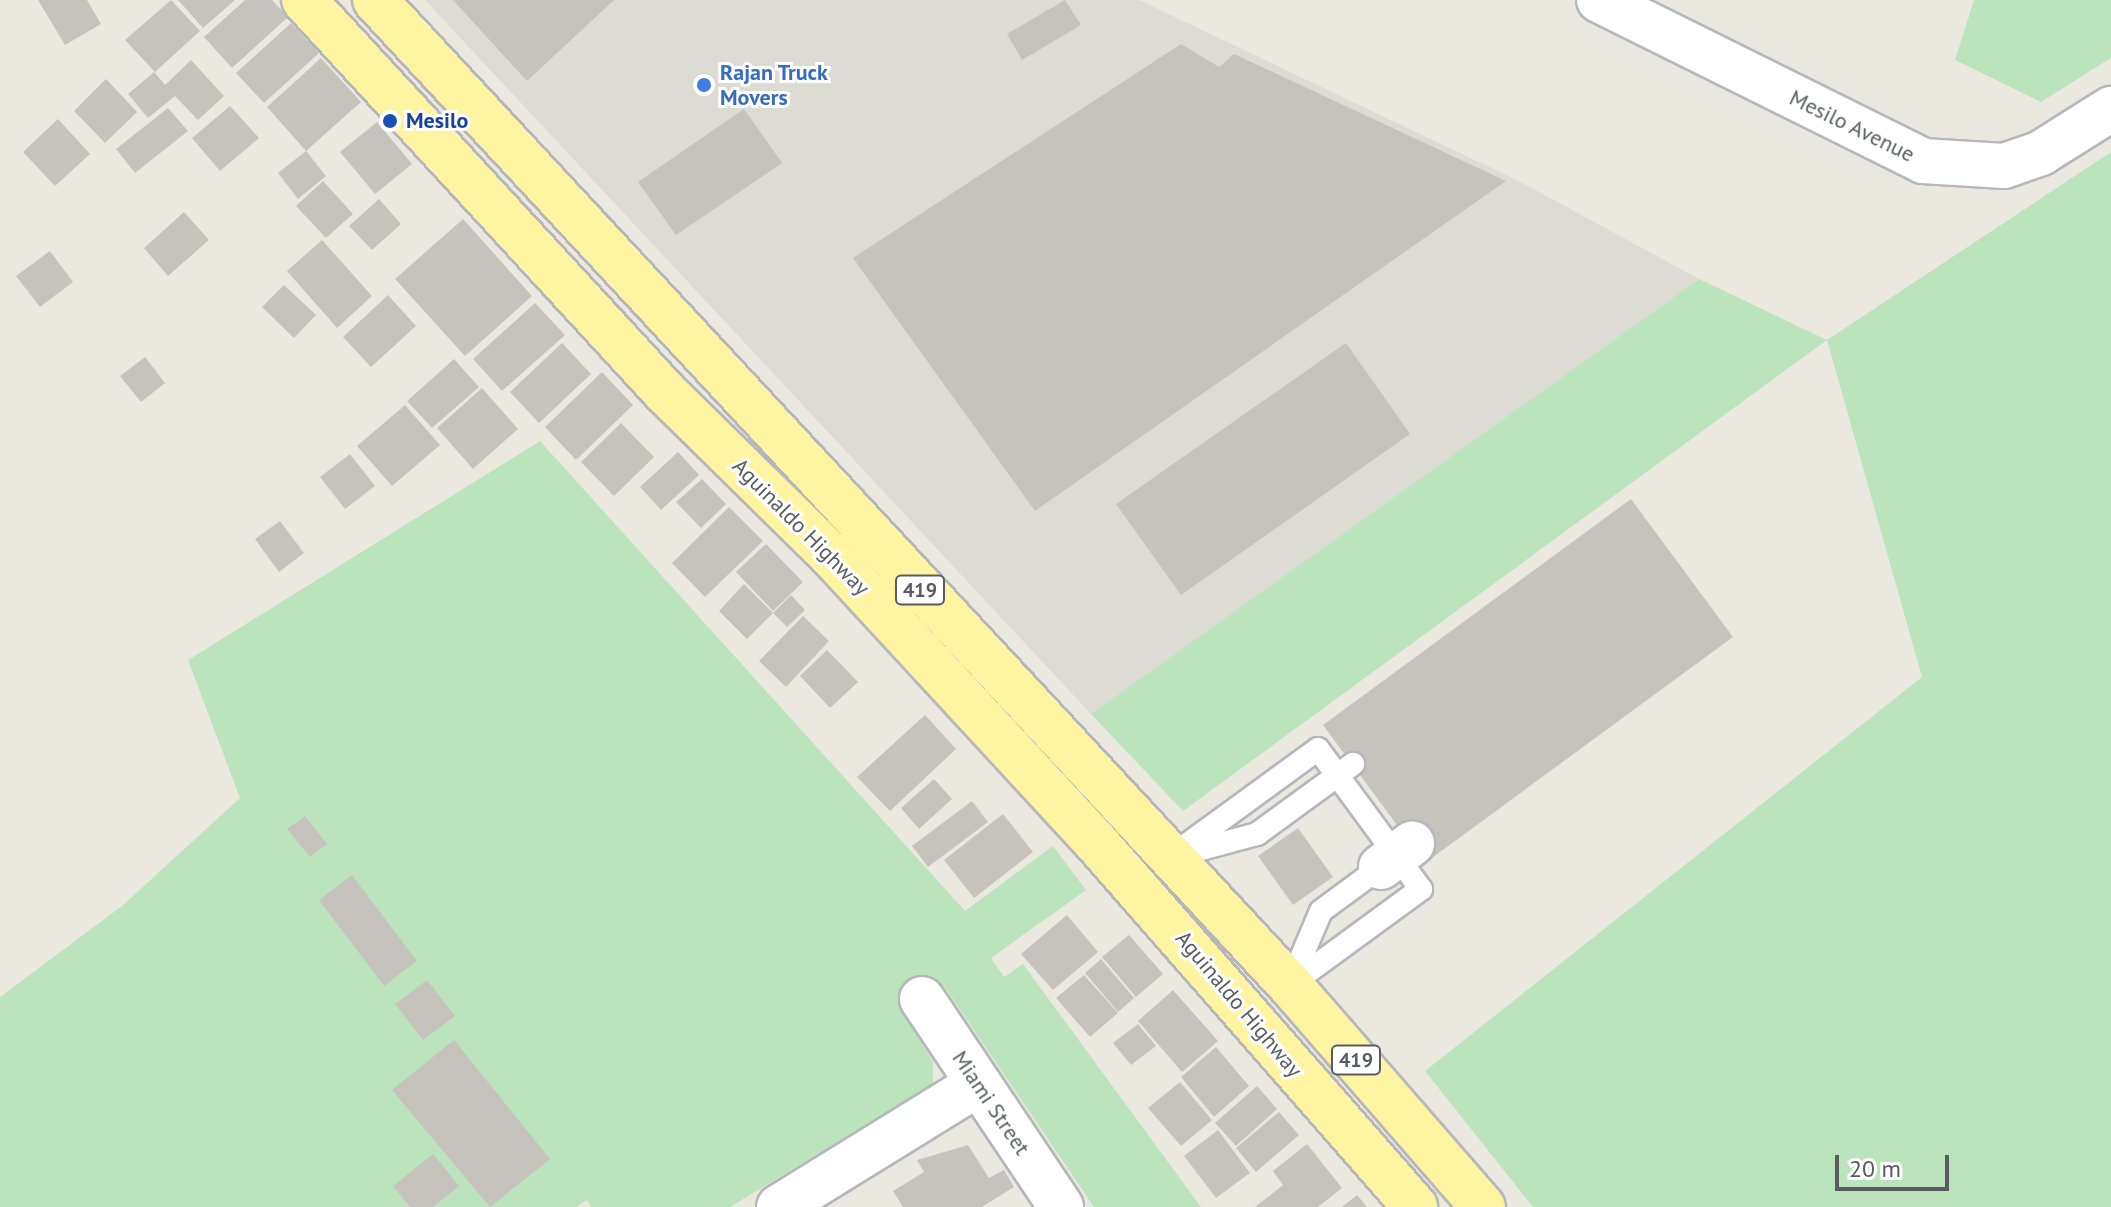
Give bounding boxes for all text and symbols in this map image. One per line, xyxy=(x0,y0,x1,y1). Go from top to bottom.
place label: Rajan Truck Movers xyxy=(720,59,829,110)
marker: Rajan Truck Movers xyxy=(695,76,713,94)
street label: Mesilo Avenue xyxy=(1785,84,1919,168)
place label: Mesilo xyxy=(406,108,468,134)
marker: Mesilo xyxy=(381,112,399,130)
street label: Aguinaldo Highway xyxy=(727,453,875,601)
road number: 419 xyxy=(894,574,946,606)
street label: Aguinaldo Highway xyxy=(1170,925,1308,1083)
road number: 419 xyxy=(1330,1044,1382,1076)
street label: Miami Street xyxy=(946,1046,1036,1160)
scale bar xyxy=(1839,1139,1953,1189)
text: 20 m xyxy=(1849,1153,1901,1184)

